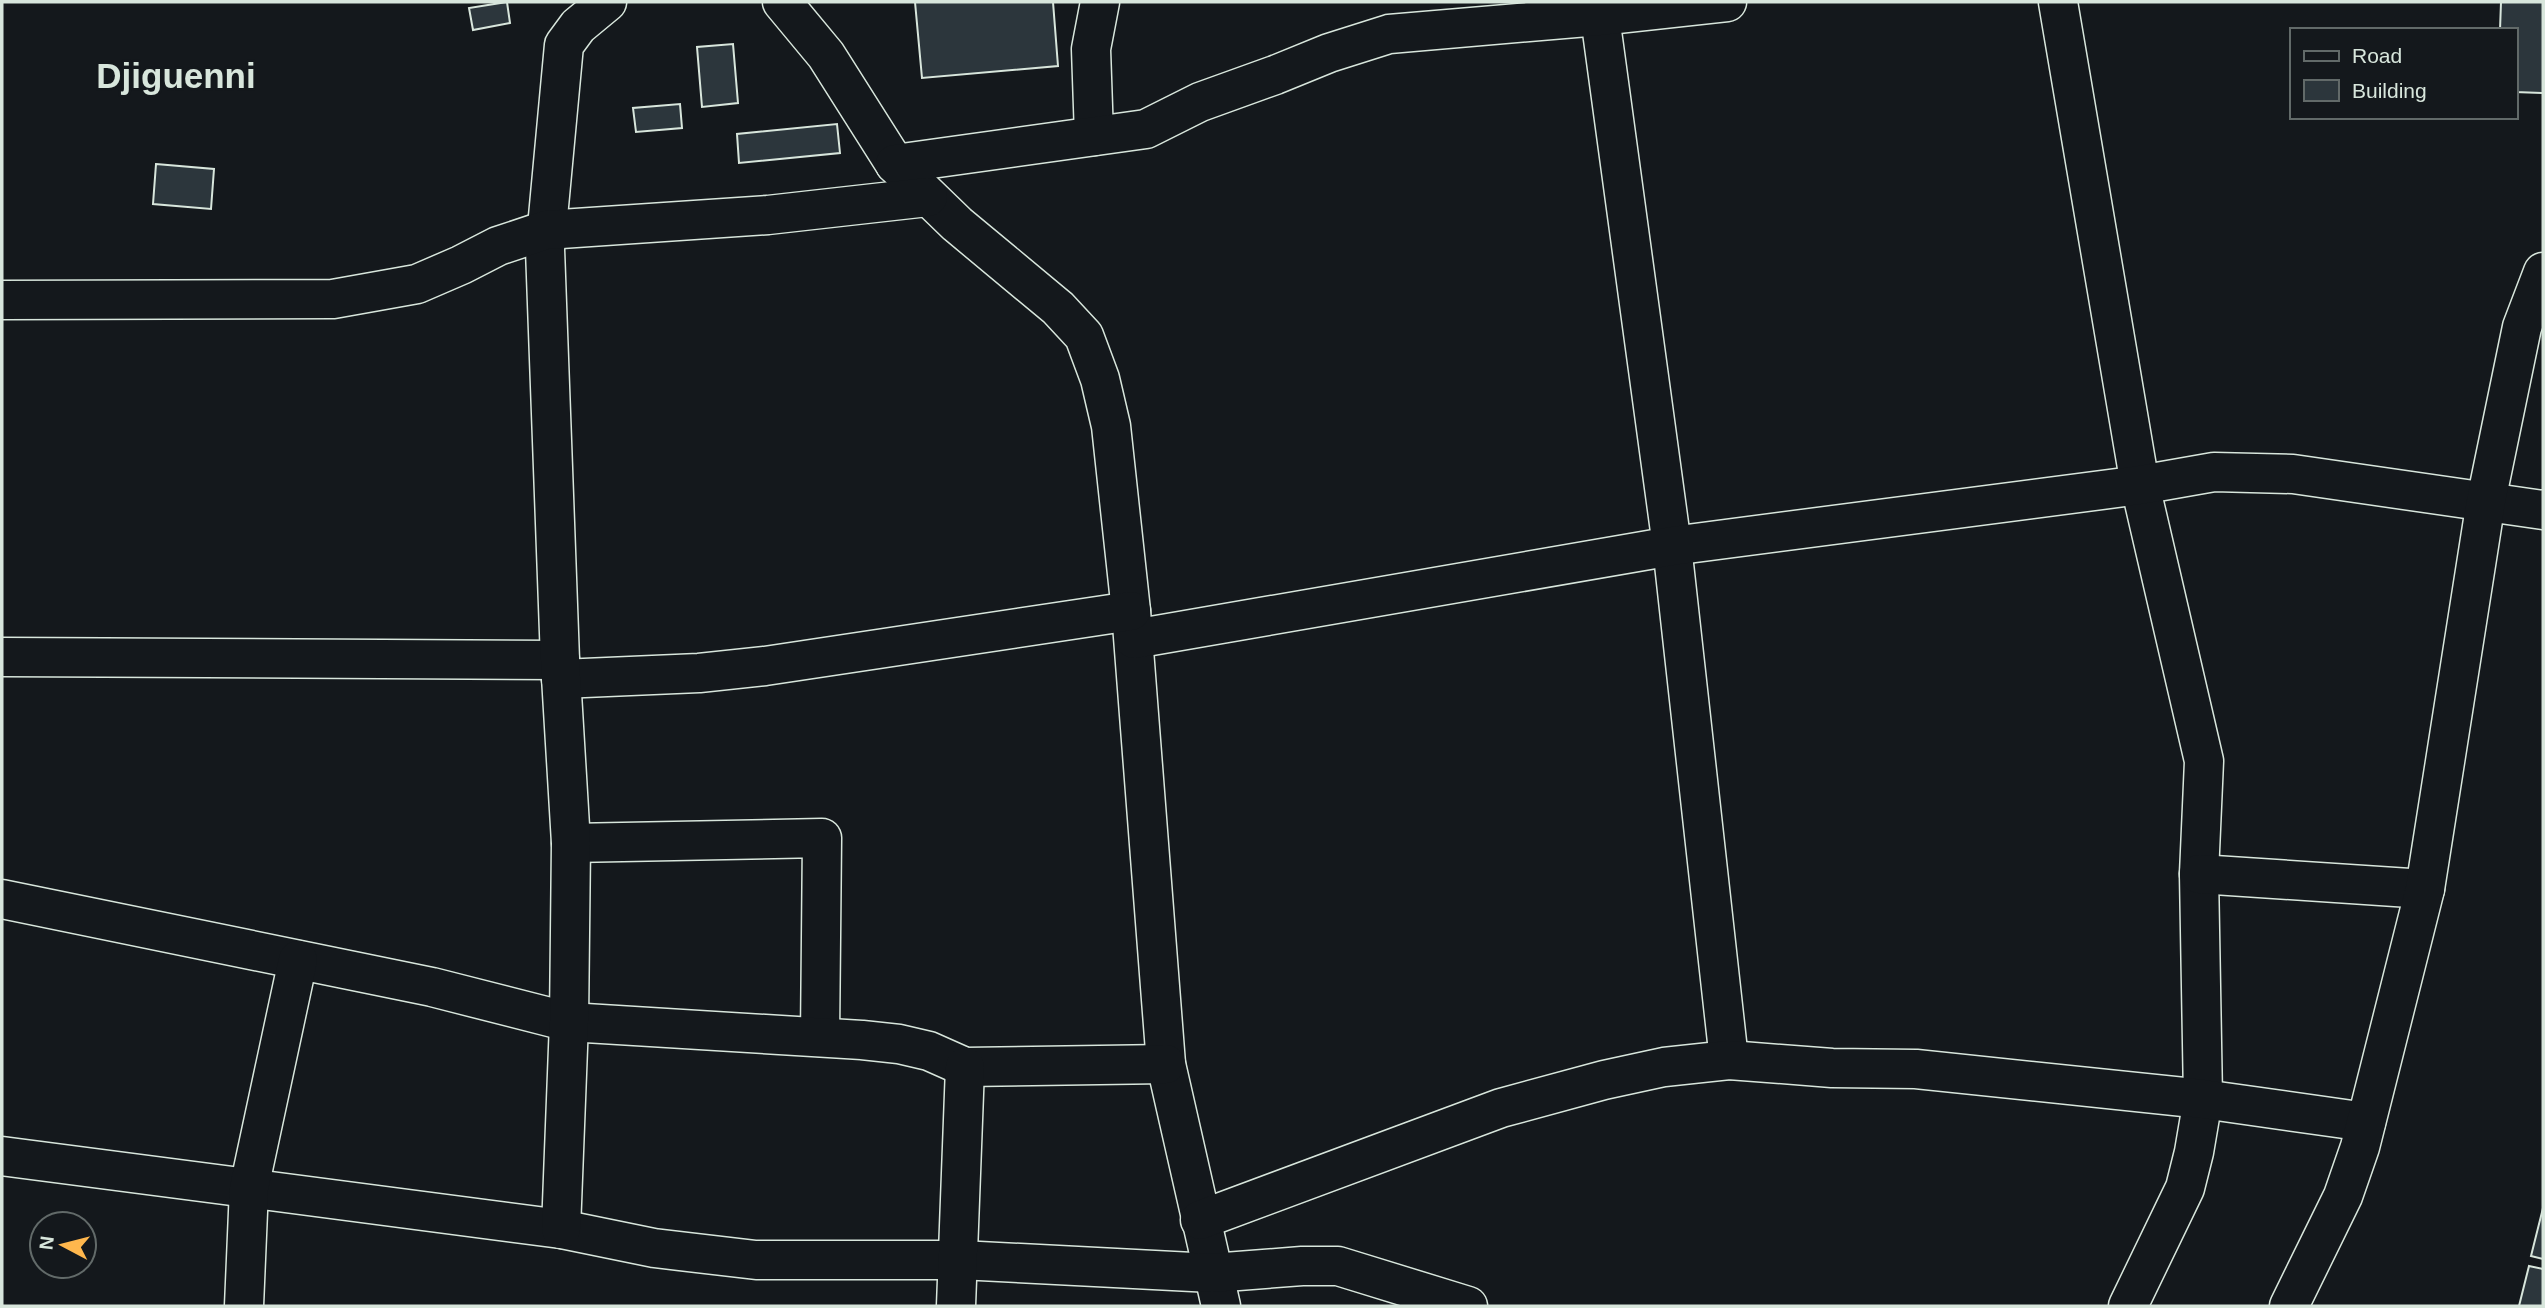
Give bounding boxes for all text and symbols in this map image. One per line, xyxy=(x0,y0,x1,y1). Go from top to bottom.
legend xyxy=(2290,28,2517,119)
text: Road xyxy=(2352,44,2402,67)
district label: Djiguenni xyxy=(96,56,256,95)
text: Building xyxy=(2352,79,2427,102)
north arrow xyxy=(28,1210,98,1280)
text: N xyxy=(35,1235,58,1251)

